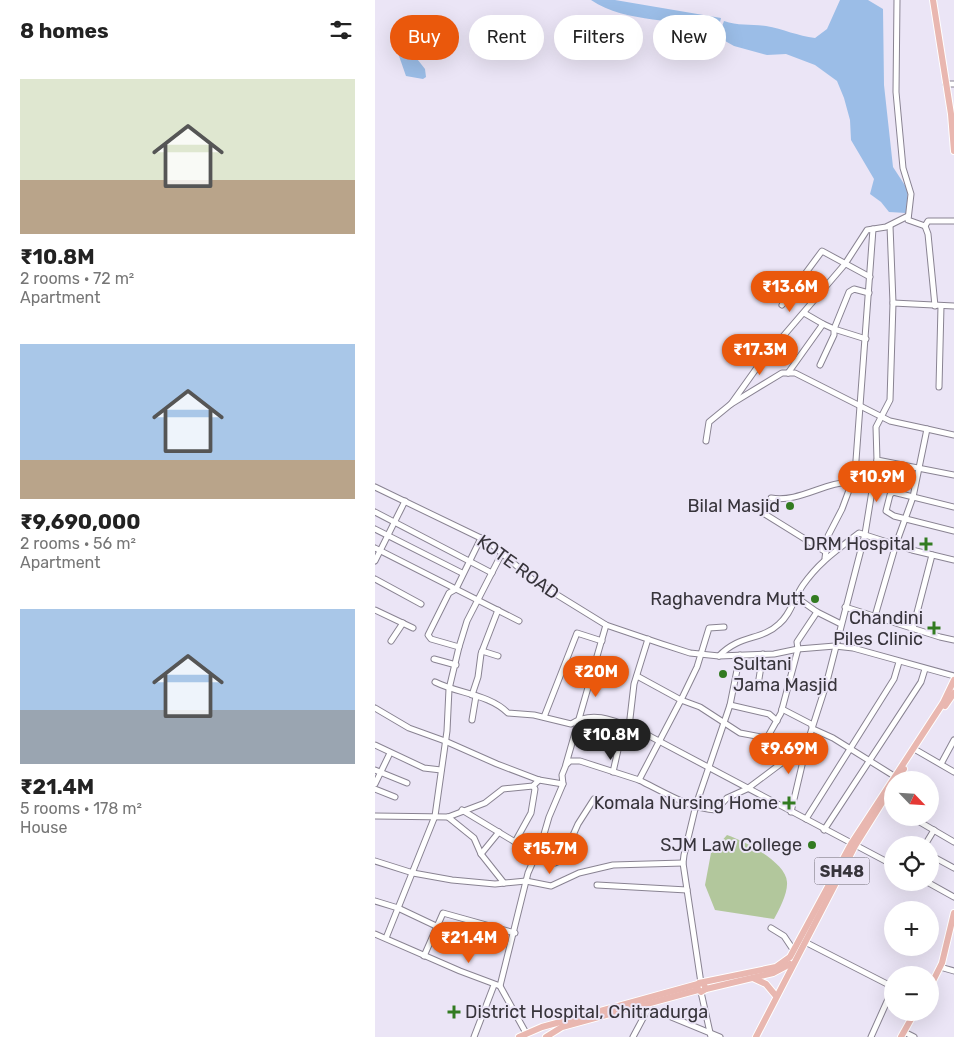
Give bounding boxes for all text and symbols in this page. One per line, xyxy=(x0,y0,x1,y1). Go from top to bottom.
chip: Buy xyxy=(390,15,459,60)
chip: Rent xyxy=(469,15,544,60)
chip: Filters xyxy=(554,15,643,60)
chip: New xyxy=(653,15,726,60)
icon: filters xyxy=(327,16,355,44)
text: 8 homes xyxy=(20,18,109,43)
icon: home xyxy=(143,111,233,201)
text: ₹10.8M xyxy=(20,244,95,269)
text: 2 rooms · 72 m² xyxy=(20,269,134,288)
pin: ₹13.6M xyxy=(749,270,831,313)
text: ₹13.6M xyxy=(762,277,818,296)
text: Apartment xyxy=(20,288,100,307)
pin: ₹17.3M xyxy=(719,334,801,376)
text: ₹17.3M xyxy=(733,340,787,359)
icon: home xyxy=(143,376,233,466)
pin: ₹10.9M xyxy=(836,460,918,503)
text: ₹10.9M xyxy=(849,467,905,486)
place label: Bilal Masjid xyxy=(687,495,780,517)
marker: Bilal Masjid xyxy=(784,500,796,512)
text: ₹9,690,000 xyxy=(20,509,141,534)
street label: KOTE ROAD xyxy=(473,530,563,604)
place label: DRM Hospital xyxy=(803,533,915,555)
text: 2 rooms · 56 m² xyxy=(20,534,136,553)
marker: DRM Hospital xyxy=(919,537,933,551)
text: Apartment xyxy=(20,553,100,572)
place label: Raghavendra Mutt xyxy=(650,588,805,610)
marker: Raghavendra Mutt xyxy=(809,593,821,605)
place label: Chandini Piles Clinic xyxy=(833,607,923,650)
marker: Chandini Piles Clinic xyxy=(927,621,941,635)
icon: home xyxy=(143,641,233,731)
place label: Sultani Jama Masjid xyxy=(733,653,838,696)
pin: ₹20M xyxy=(566,656,626,698)
text: ₹20M xyxy=(574,662,618,681)
marker: Sultani Jama Masjid xyxy=(717,668,729,680)
pin: ₹10.8M xyxy=(570,718,652,761)
text: ₹10.8M xyxy=(583,725,639,744)
pin: ₹9.69M xyxy=(748,732,830,775)
text: ₹9.69M xyxy=(760,739,818,758)
north arrow xyxy=(884,771,939,826)
map controls xyxy=(884,771,939,1021)
text: ₹21.4M xyxy=(20,774,94,799)
place label: Komala Nursing Home xyxy=(594,792,778,814)
marker: Komala Nursing Home xyxy=(782,796,796,810)
text: 5 rooms · 178 m² xyxy=(20,799,142,818)
text: House xyxy=(20,818,67,837)
pin: ₹15.7M xyxy=(509,832,591,875)
place label: SJM Law College xyxy=(660,834,802,856)
button: locate xyxy=(884,836,939,891)
text: ₹15.7M xyxy=(523,839,577,858)
marker: SJM Law College xyxy=(806,839,818,851)
road number: SH48 xyxy=(815,858,869,884)
button: + xyxy=(884,901,939,956)
pin: ₹21.4M xyxy=(428,922,510,964)
text: ₹21.4M xyxy=(441,928,497,947)
button: − xyxy=(884,966,939,1021)
place label: District Hospital, Chitradurga xyxy=(465,1001,708,1023)
marker: District Hospital, Chitradurga xyxy=(447,1005,461,1019)

